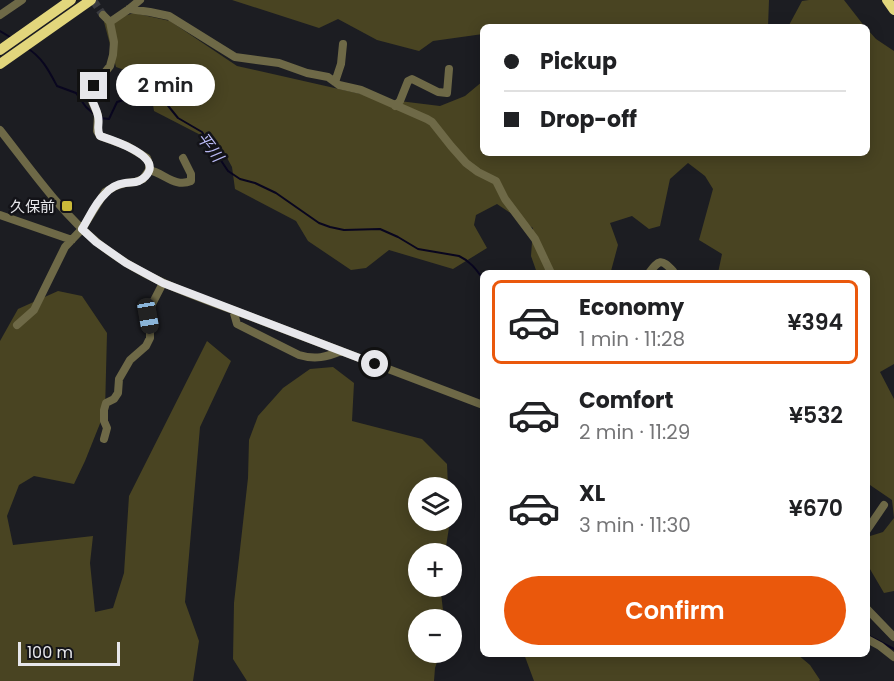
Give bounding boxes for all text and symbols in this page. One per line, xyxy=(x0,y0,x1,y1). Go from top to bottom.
text: Pickup xyxy=(540,46,617,77)
callout: 2 min xyxy=(115,65,214,107)
text: 2 min xyxy=(138,71,193,99)
route end xyxy=(80,72,107,99)
text: Drop-off xyxy=(540,104,637,135)
water label: 平川 xyxy=(191,127,230,168)
place label: 久保前 xyxy=(10,196,55,217)
marker: 久保前 xyxy=(60,199,74,213)
text: Economy xyxy=(579,292,684,323)
icon: car xyxy=(507,295,561,349)
car xyxy=(136,297,160,335)
text: ¥394 xyxy=(788,307,843,338)
text: 1 min · 11:28 xyxy=(579,325,685,353)
route start xyxy=(361,350,388,377)
text: Comfort xyxy=(579,385,673,416)
icon: car xyxy=(507,388,561,442)
text: ¥532 xyxy=(789,400,843,431)
text: 2 min · 11:29 xyxy=(579,418,690,446)
map controls xyxy=(408,477,462,663)
button: layers xyxy=(408,477,462,531)
text: XL xyxy=(579,478,605,509)
icon: car xyxy=(507,481,561,535)
text: ¥670 xyxy=(789,493,843,524)
text: 3 min · 11:30 xyxy=(579,511,691,539)
button: + xyxy=(408,543,462,597)
button: Confirm xyxy=(504,576,846,645)
button: − xyxy=(408,609,462,663)
scale bar xyxy=(18,639,120,666)
text: 100 m xyxy=(27,641,73,664)

